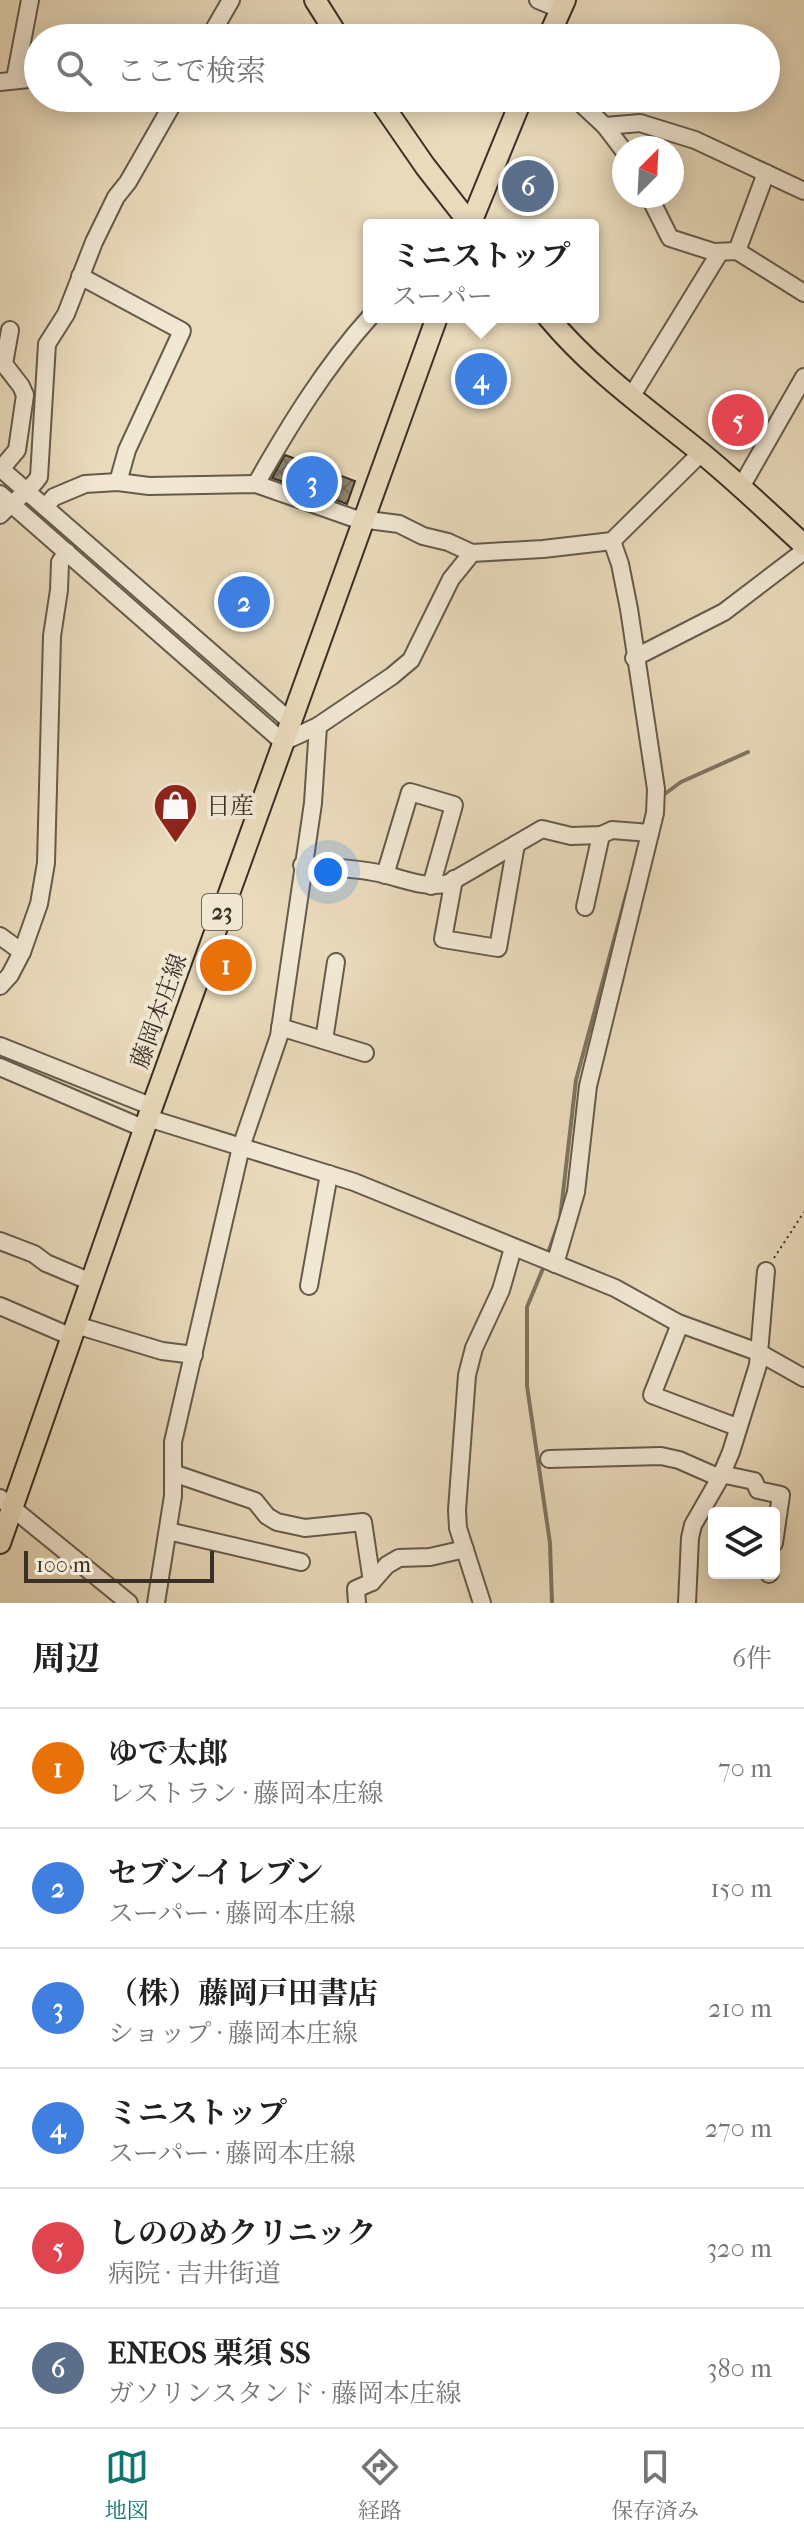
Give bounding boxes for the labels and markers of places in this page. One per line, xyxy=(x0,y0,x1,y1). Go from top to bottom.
pin: 6 xyxy=(502,156,554,216)
pin: 4 xyxy=(455,349,507,409)
pin: 5 xyxy=(712,390,764,450)
pin: 3 xyxy=(286,452,338,512)
pin: 2 xyxy=(218,572,270,632)
shop icon: 日産 xyxy=(151,782,199,845)
place label: 日産 xyxy=(206,792,254,820)
pin: 1 xyxy=(200,935,252,995)

